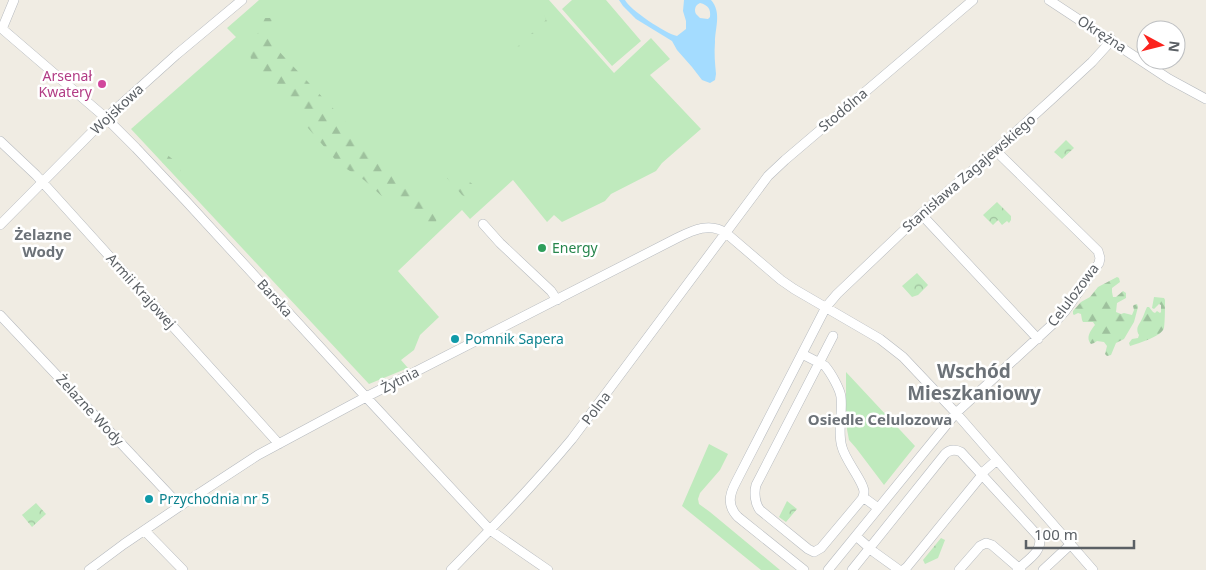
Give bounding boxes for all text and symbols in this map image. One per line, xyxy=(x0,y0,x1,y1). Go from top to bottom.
street label: Okrężna xyxy=(1074,11,1130,56)
north arrow xyxy=(1136,20,1186,70)
text: N xyxy=(1164,40,1185,53)
place label: Arsenał Kwatery xyxy=(39,66,93,101)
marker: Arsenał Kwatery xyxy=(96,78,108,90)
street label: Wojskowa xyxy=(86,79,147,138)
street label: Stodólna xyxy=(814,84,871,136)
street label: Stanisława Zagajewskiego xyxy=(898,109,1039,236)
district label: Żelazne Wody xyxy=(14,224,72,261)
place label: Energy xyxy=(552,238,599,257)
marker: Energy xyxy=(536,242,548,254)
street label: Armii Krajowej xyxy=(103,249,180,332)
street label: Celulozowa xyxy=(1043,259,1103,330)
street label: Barska xyxy=(253,275,297,321)
place label: Pomnik Sapera xyxy=(465,329,564,348)
marker: Pomnik Sapera xyxy=(449,333,461,345)
district label: Wschód Mieszkaniowy xyxy=(907,358,1041,406)
street label: Żytnia xyxy=(377,362,422,397)
street label: Żelazne Wody xyxy=(52,370,129,450)
street label: Polna xyxy=(577,387,614,428)
district label: Osiedle Celulozowa xyxy=(808,409,952,429)
place label: Przychodnia nr 5 xyxy=(159,489,269,508)
marker: Przychodnia nr 5 xyxy=(143,493,155,505)
scale bar xyxy=(1026,518,1134,550)
text: 100 m xyxy=(1034,524,1078,544)

